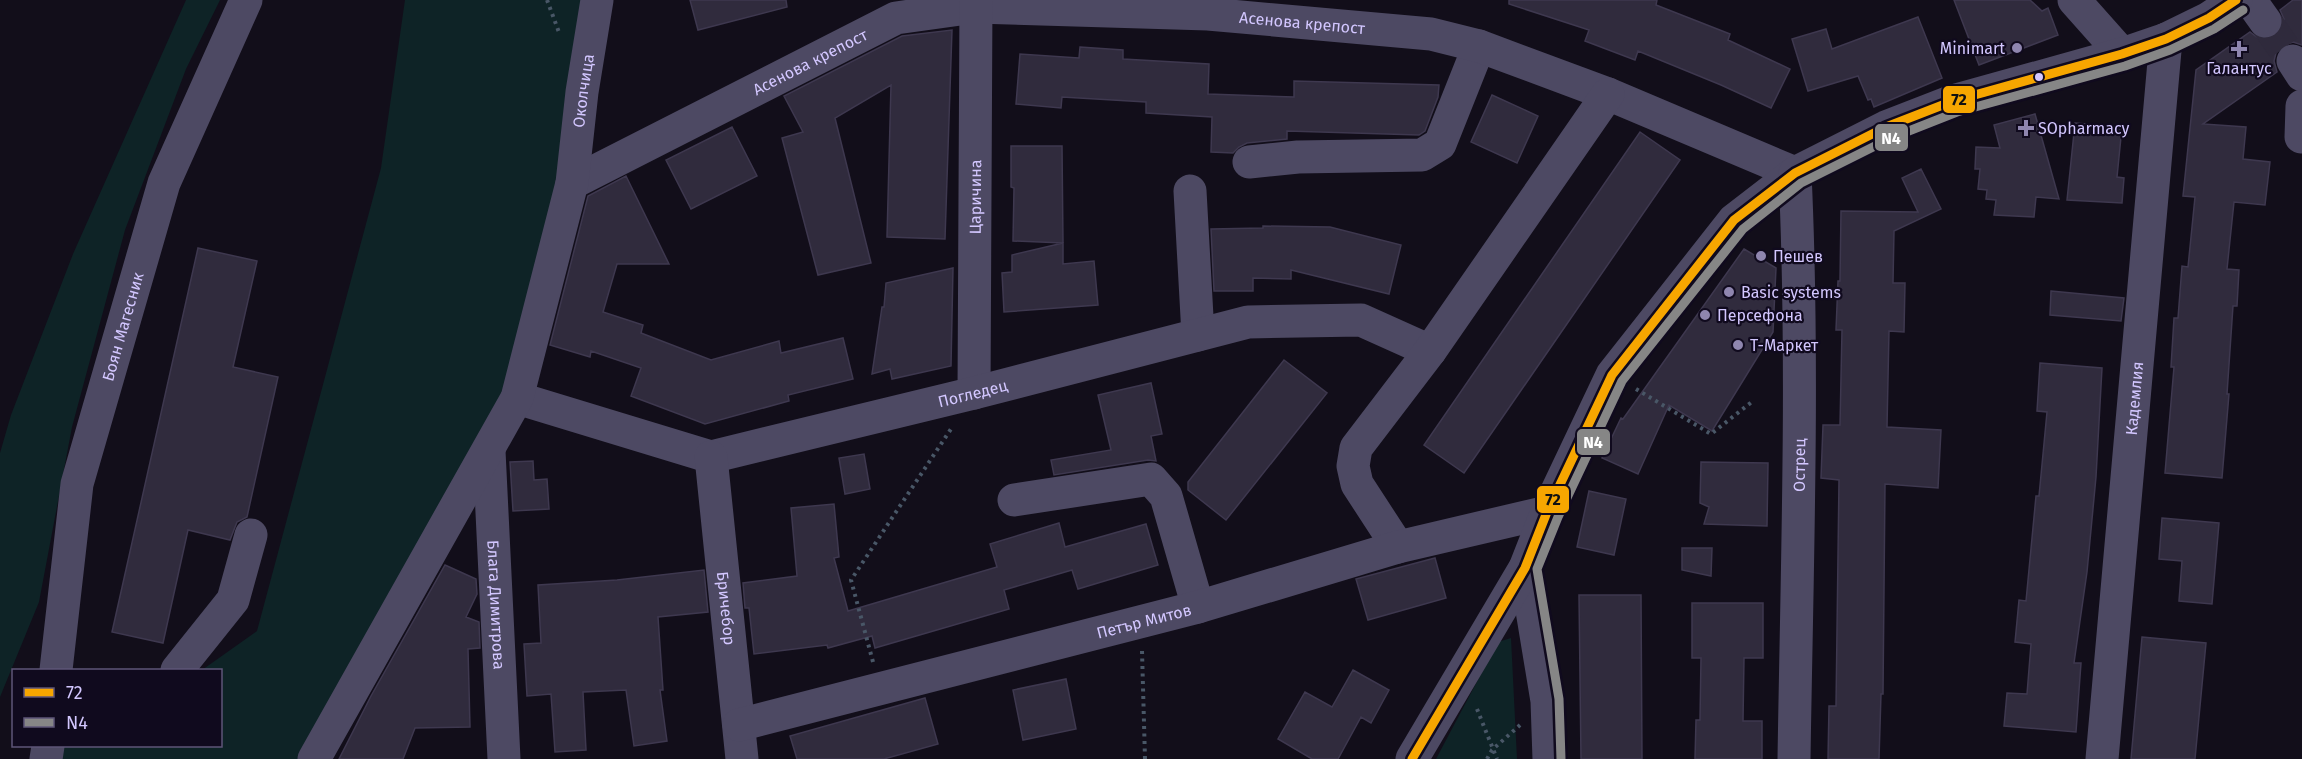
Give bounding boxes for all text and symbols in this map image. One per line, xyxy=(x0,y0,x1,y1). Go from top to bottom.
street label: Асенова крепост xyxy=(1238,8,1367,38)
street label: Асенова крепост xyxy=(750,25,871,99)
place label: Minimart xyxy=(1940,39,2005,58)
marker: Minimart xyxy=(2010,41,2024,55)
marker: Галантус xyxy=(2232,42,2246,56)
street label: Околчица xyxy=(569,53,598,129)
place label: Галантус xyxy=(2206,59,2272,78)
unlabelled marker xyxy=(2033,71,2045,83)
line badge: 72 xyxy=(1942,85,1976,114)
text: 72 xyxy=(1951,90,1967,109)
place label: SOpharmacy xyxy=(2038,119,2130,138)
marker: SOpharmacy xyxy=(2019,121,2033,135)
line badge: N4 xyxy=(1874,123,1909,152)
text: N4 xyxy=(1881,129,1901,148)
street label: Царичина xyxy=(966,159,985,235)
place label: Пешев xyxy=(1773,247,1823,266)
marker: Пешев xyxy=(1754,249,1768,263)
street label: Боян Магесник xyxy=(98,269,148,383)
place label: Basic systems xyxy=(1741,283,1841,302)
marker: Basic systems xyxy=(1722,285,1736,299)
place label: Персефона xyxy=(1717,306,1803,325)
marker: Персефона xyxy=(1698,308,1712,322)
place label: Т-Маркет xyxy=(1750,336,1819,355)
marker: Т-Маркет xyxy=(1731,338,1745,352)
street label: Кадемлия xyxy=(2122,361,2147,436)
street label: Погледец xyxy=(936,376,1010,411)
line badge: N4 xyxy=(1576,428,1611,456)
text: N4 xyxy=(1583,433,1603,452)
street label: Острец xyxy=(1790,438,1809,492)
line badge: 72 xyxy=(1536,485,1570,514)
text: 72 xyxy=(1545,490,1561,509)
street label: Блага Димитрова xyxy=(483,540,509,670)
street label: Бричебор xyxy=(713,570,739,646)
street label: Петър Митов xyxy=(1095,600,1193,643)
legend xyxy=(12,669,222,747)
text: 72 xyxy=(66,682,83,704)
text: N4 xyxy=(66,712,88,734)

